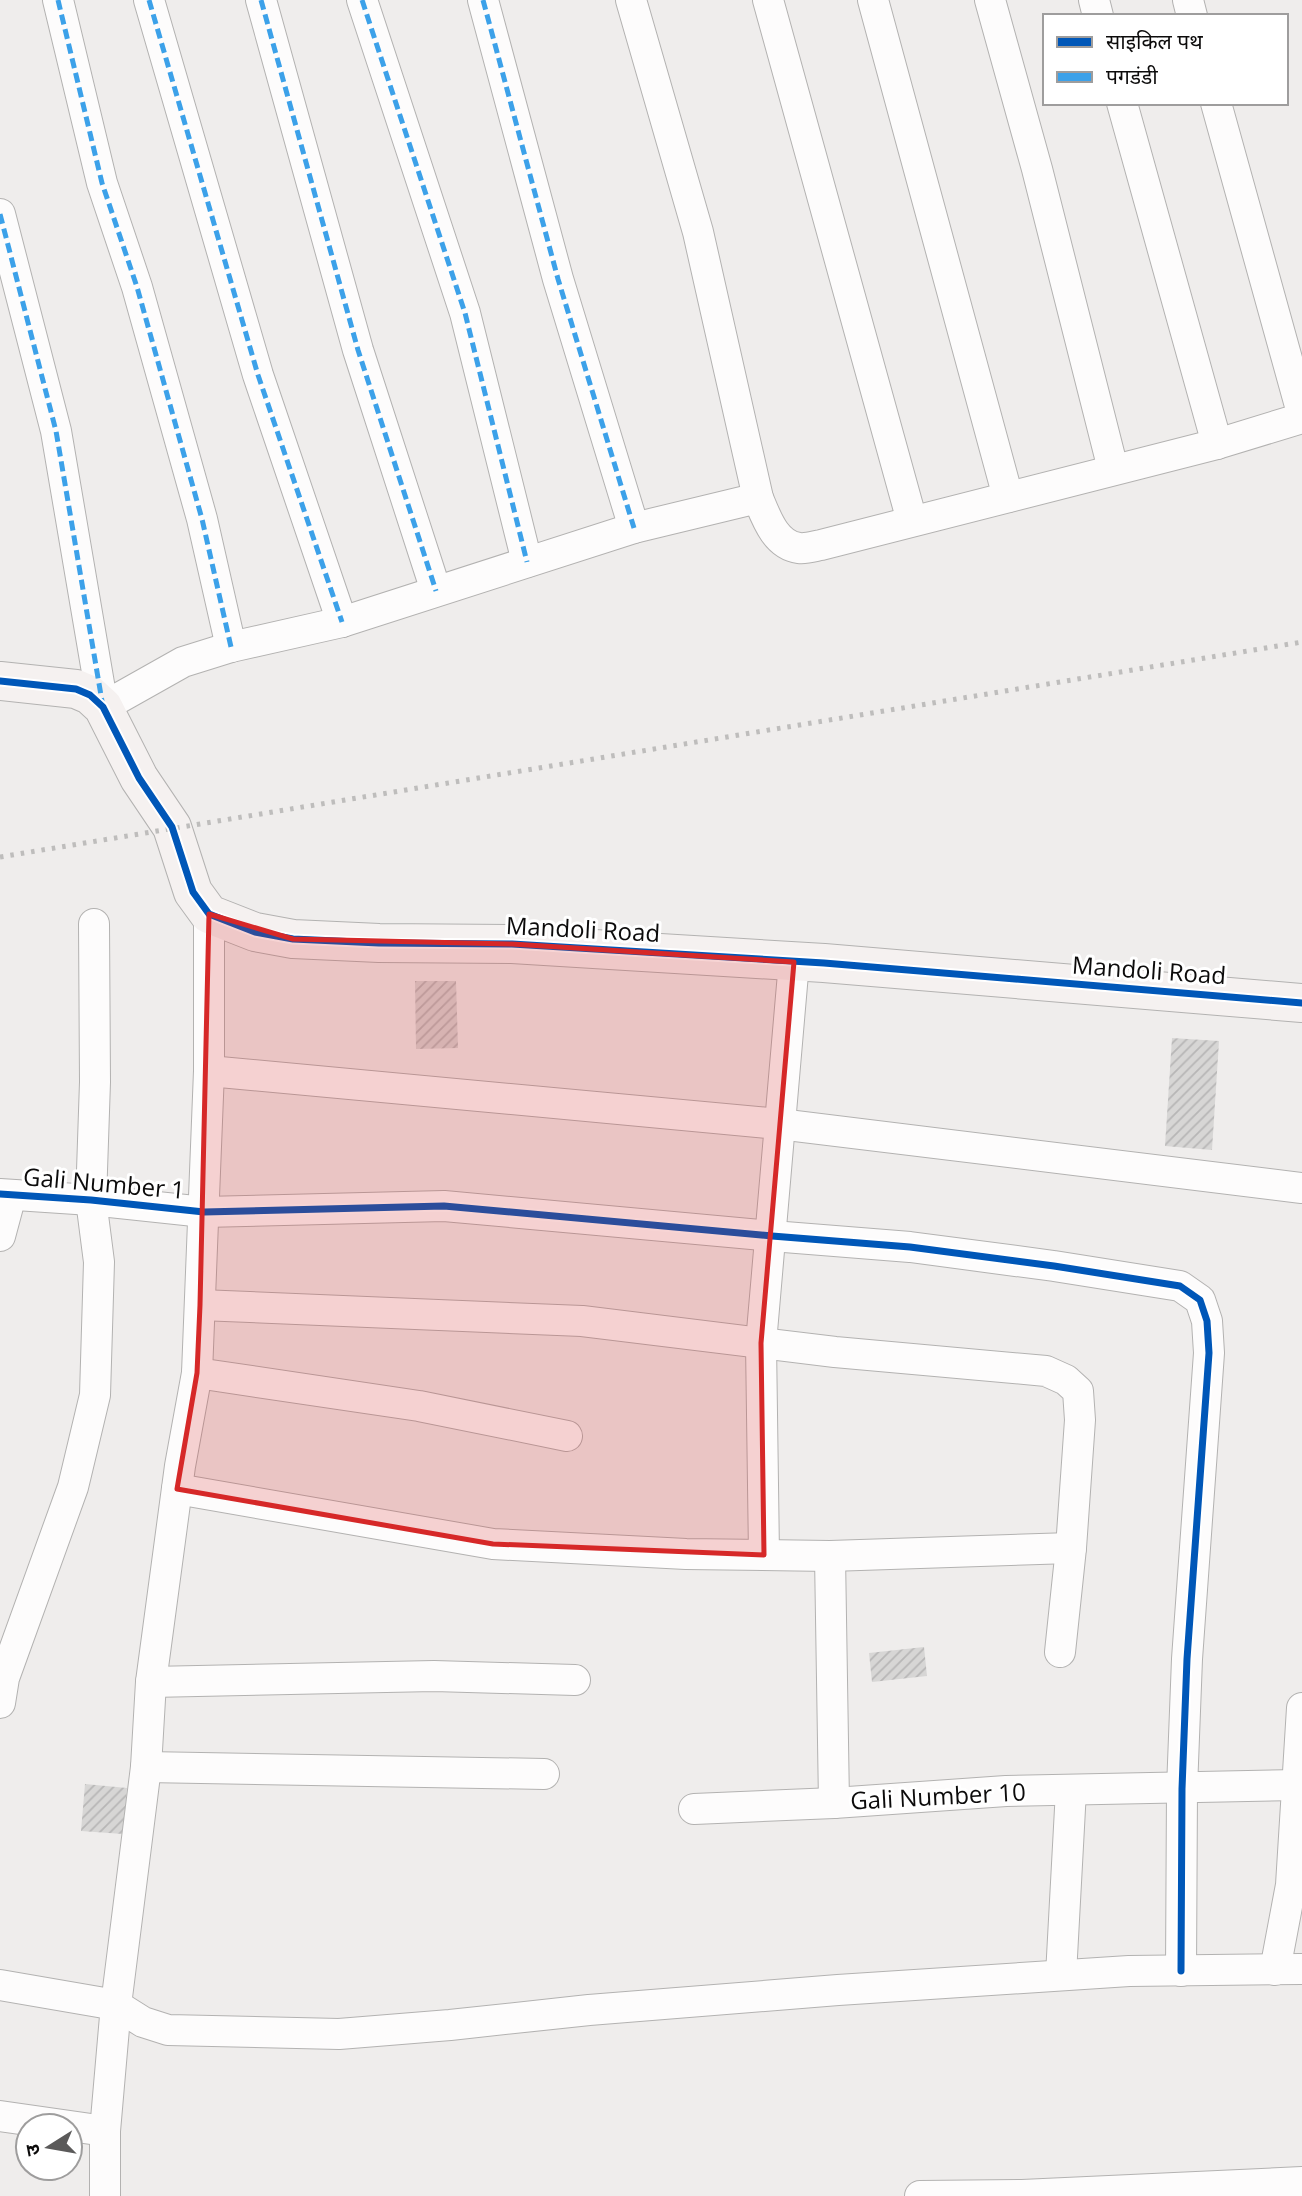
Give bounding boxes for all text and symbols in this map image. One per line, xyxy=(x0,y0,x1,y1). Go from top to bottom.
legend xyxy=(1043,14,1288,105)
text: साइकिल पथ xyxy=(1106,27,1203,55)
text: पगडंडी xyxy=(1106,62,1158,90)
street label: Mandoli Road xyxy=(505,908,661,949)
street label: Mandoli Road xyxy=(1071,948,1227,991)
street label: Gali Number 1 xyxy=(22,1159,186,1206)
street label: Gali Number 10 xyxy=(849,1774,1027,1817)
north arrow xyxy=(14,2112,84,2182)
text: उ xyxy=(18,2141,46,2158)

